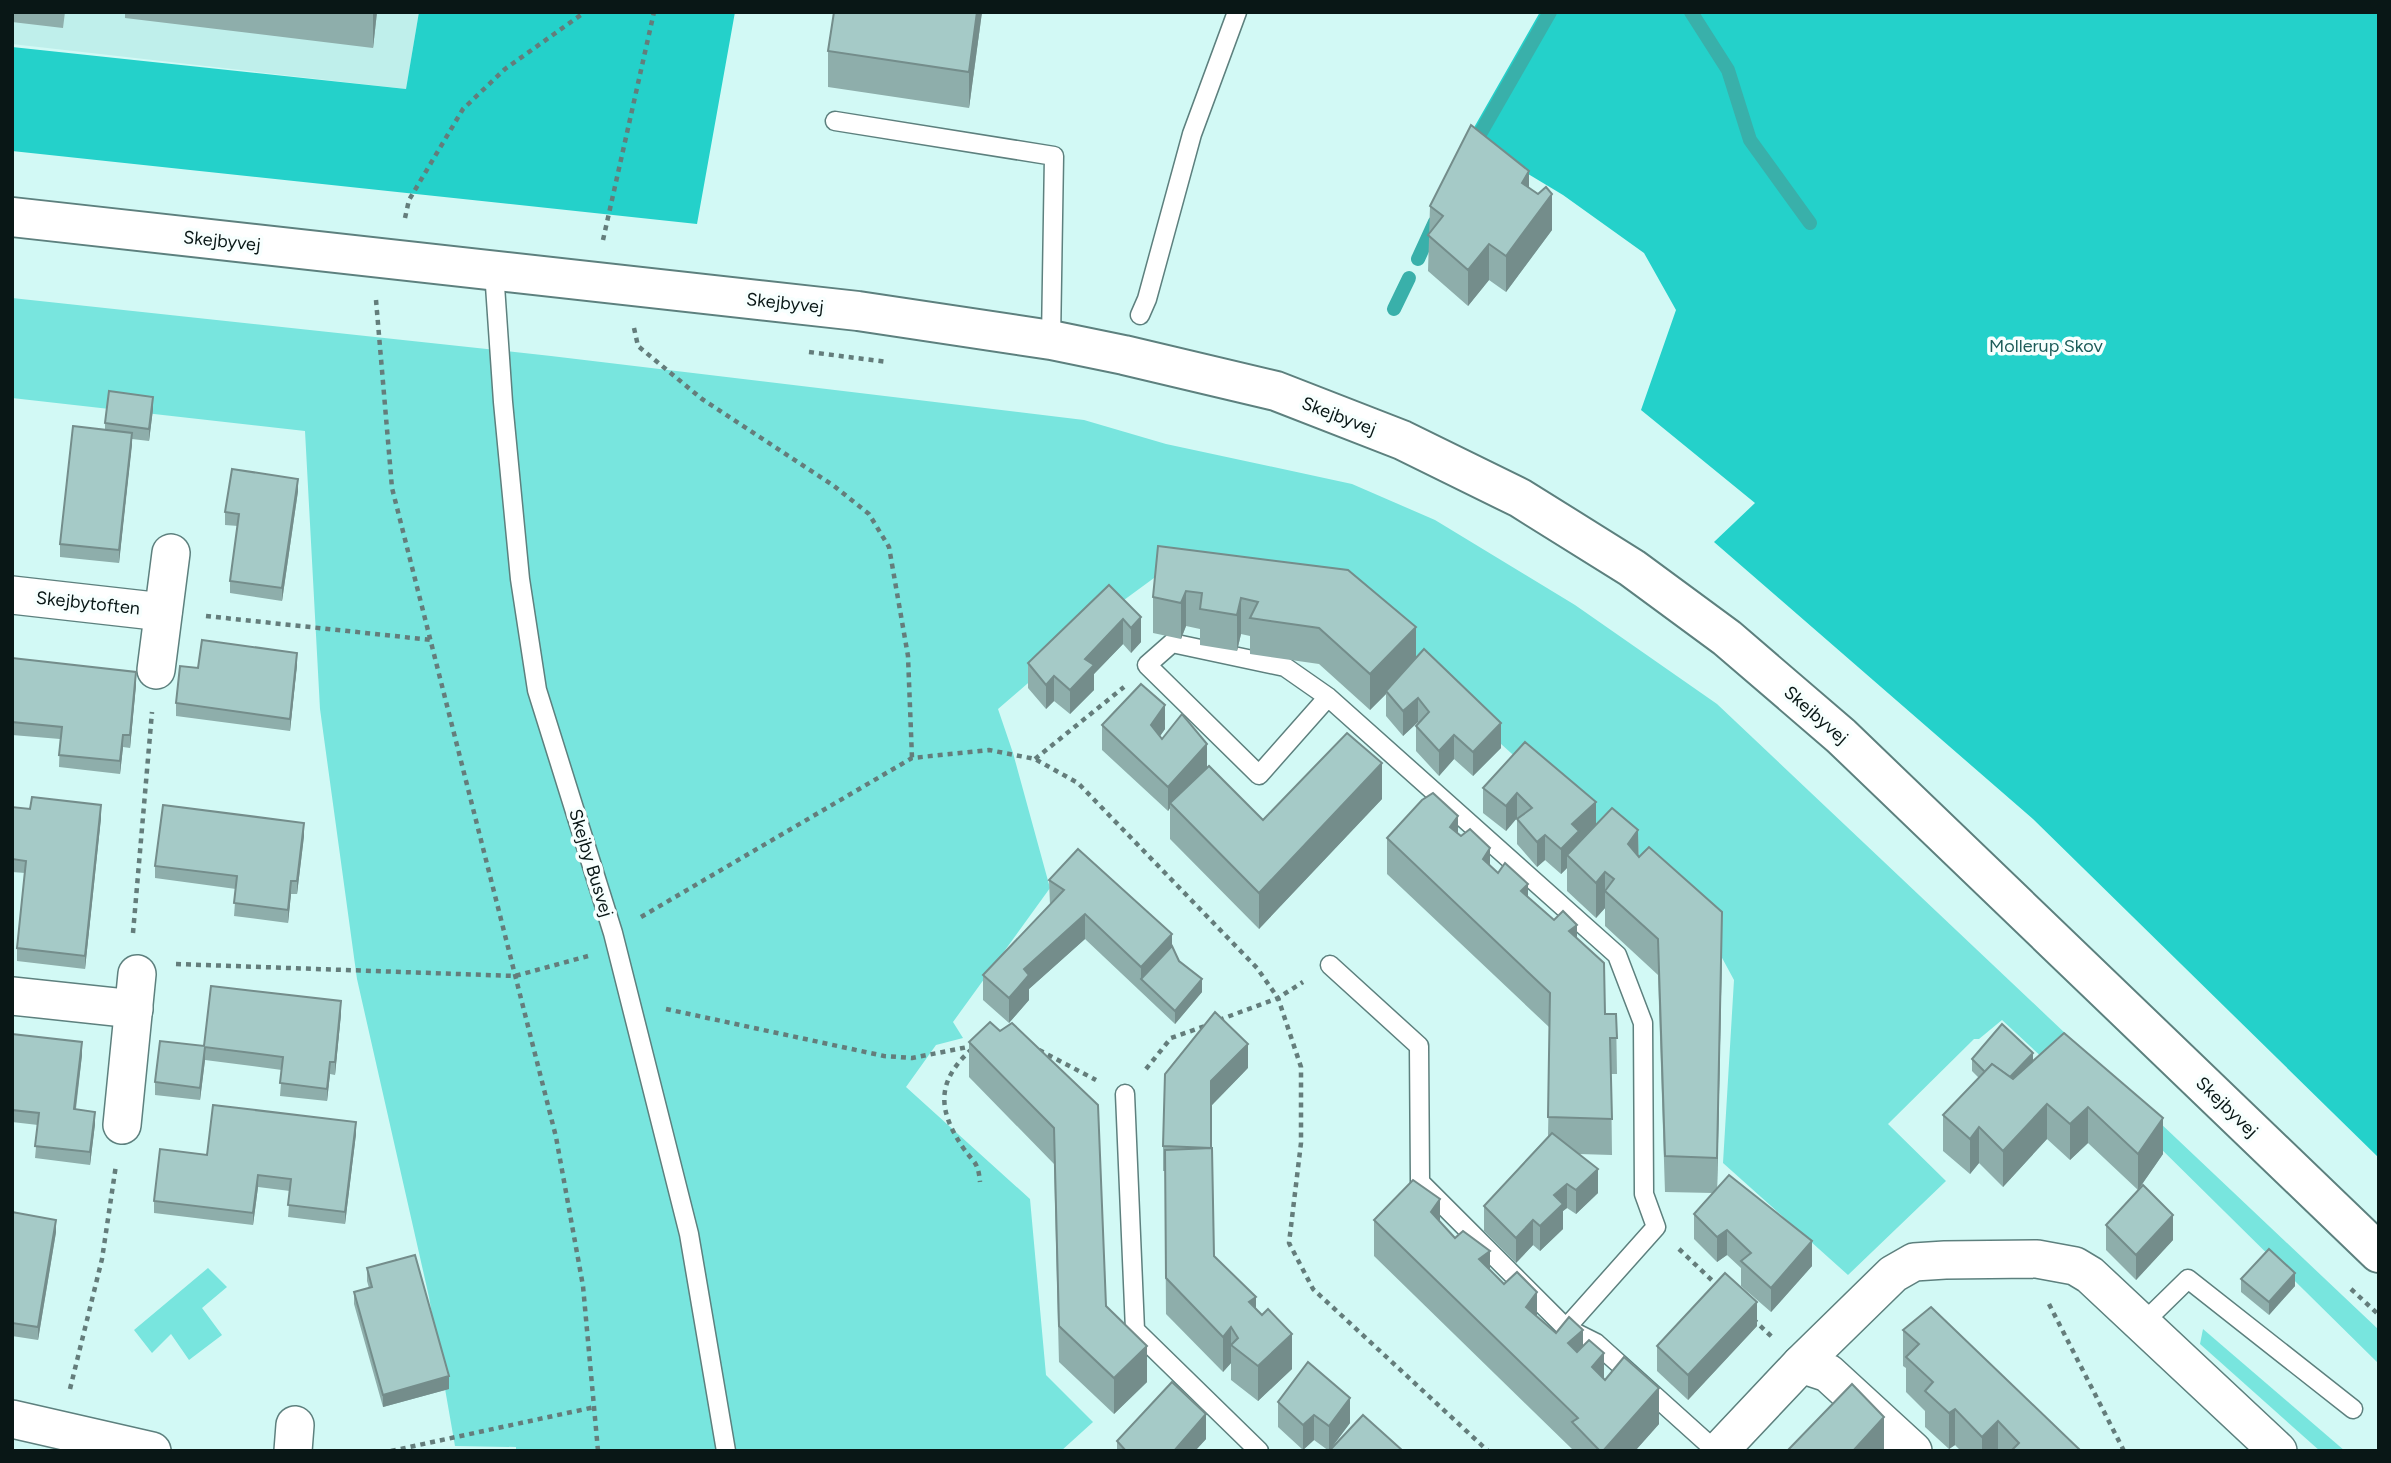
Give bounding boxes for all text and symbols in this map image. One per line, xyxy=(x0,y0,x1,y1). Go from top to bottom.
street label: Skejbyvej xyxy=(182,226,262,256)
street label: Skejbyvej xyxy=(745,288,825,318)
park label: Mollerup Skov xyxy=(1989,335,2104,357)
street label: Skejbyvej xyxy=(1299,392,1379,440)
street label: Skejbytoften xyxy=(35,587,141,619)
street label: Skejbyvej xyxy=(1779,681,1853,749)
street label: Skejby Busvej xyxy=(564,806,618,920)
street label: Skejbyvej xyxy=(2191,1072,2263,1142)

